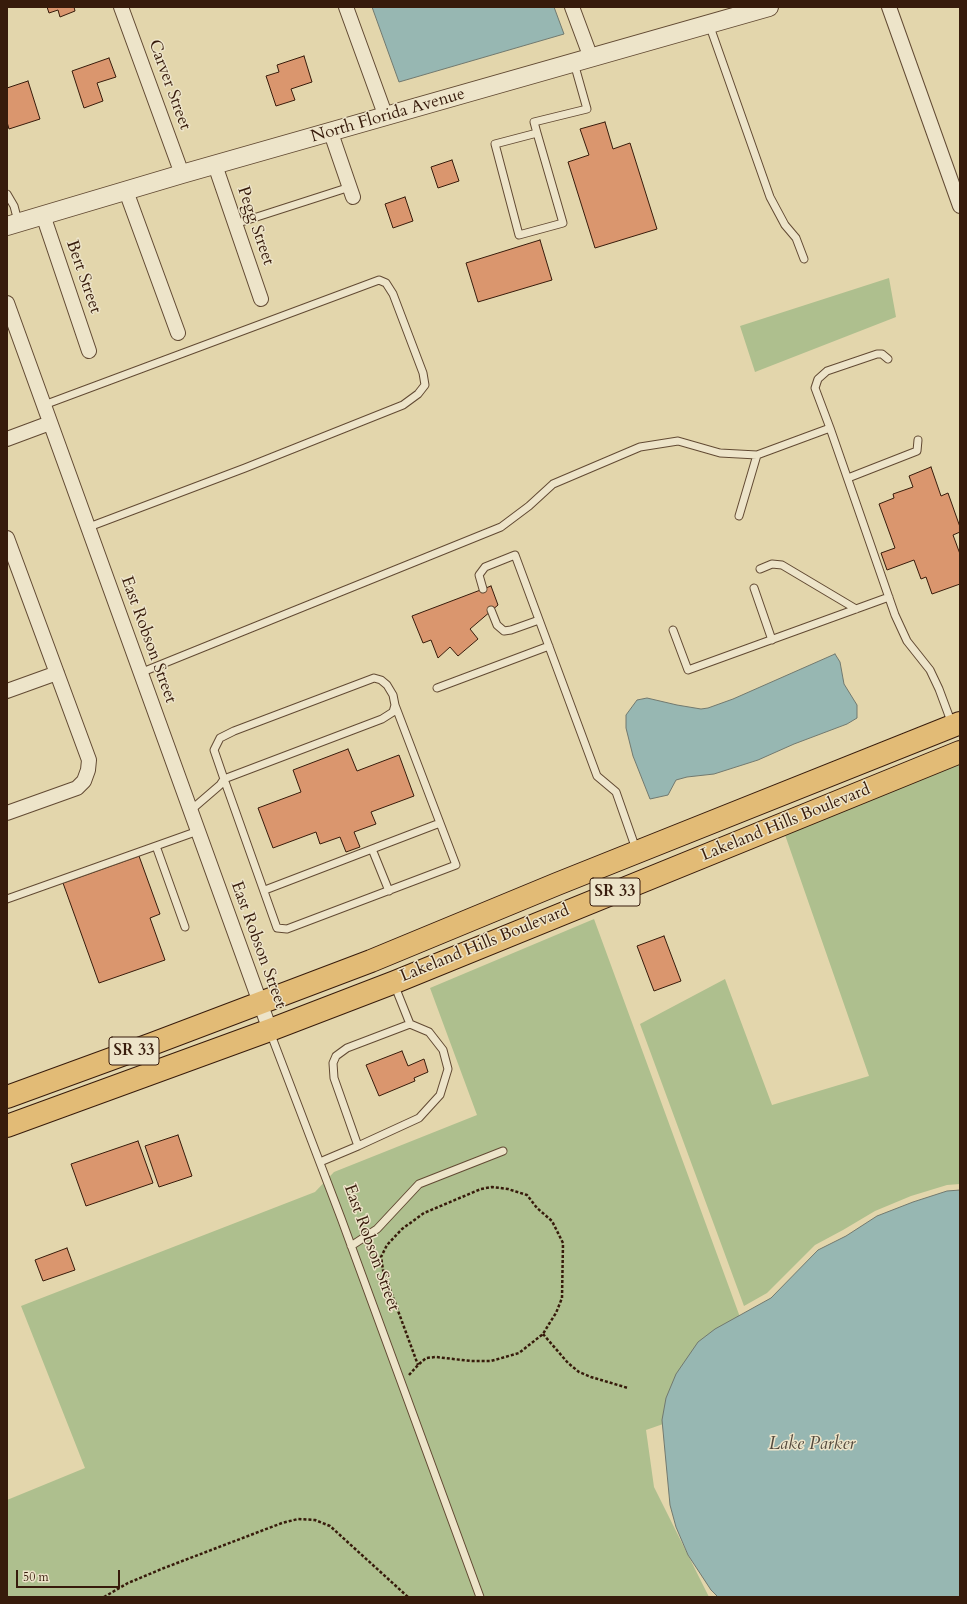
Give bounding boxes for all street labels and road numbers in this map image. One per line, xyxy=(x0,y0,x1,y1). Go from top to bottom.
street label: Carver Street xyxy=(143,37,195,133)
street label: North Florida Avenue xyxy=(309,84,467,148)
street label: Pegg Street xyxy=(232,184,278,268)
street label: Bert Street xyxy=(61,238,105,316)
street label: East Robson Street xyxy=(116,574,180,706)
street label: Lakeland Hills Boulevard xyxy=(698,780,874,866)
road number: SR 33 xyxy=(590,878,640,906)
street label: East Robson Street xyxy=(226,879,290,1011)
street label: Lakeland Hills Boulevard xyxy=(397,901,573,987)
road number: SR 33 xyxy=(109,1037,159,1065)
street label: East Robson Street xyxy=(339,1182,403,1314)

